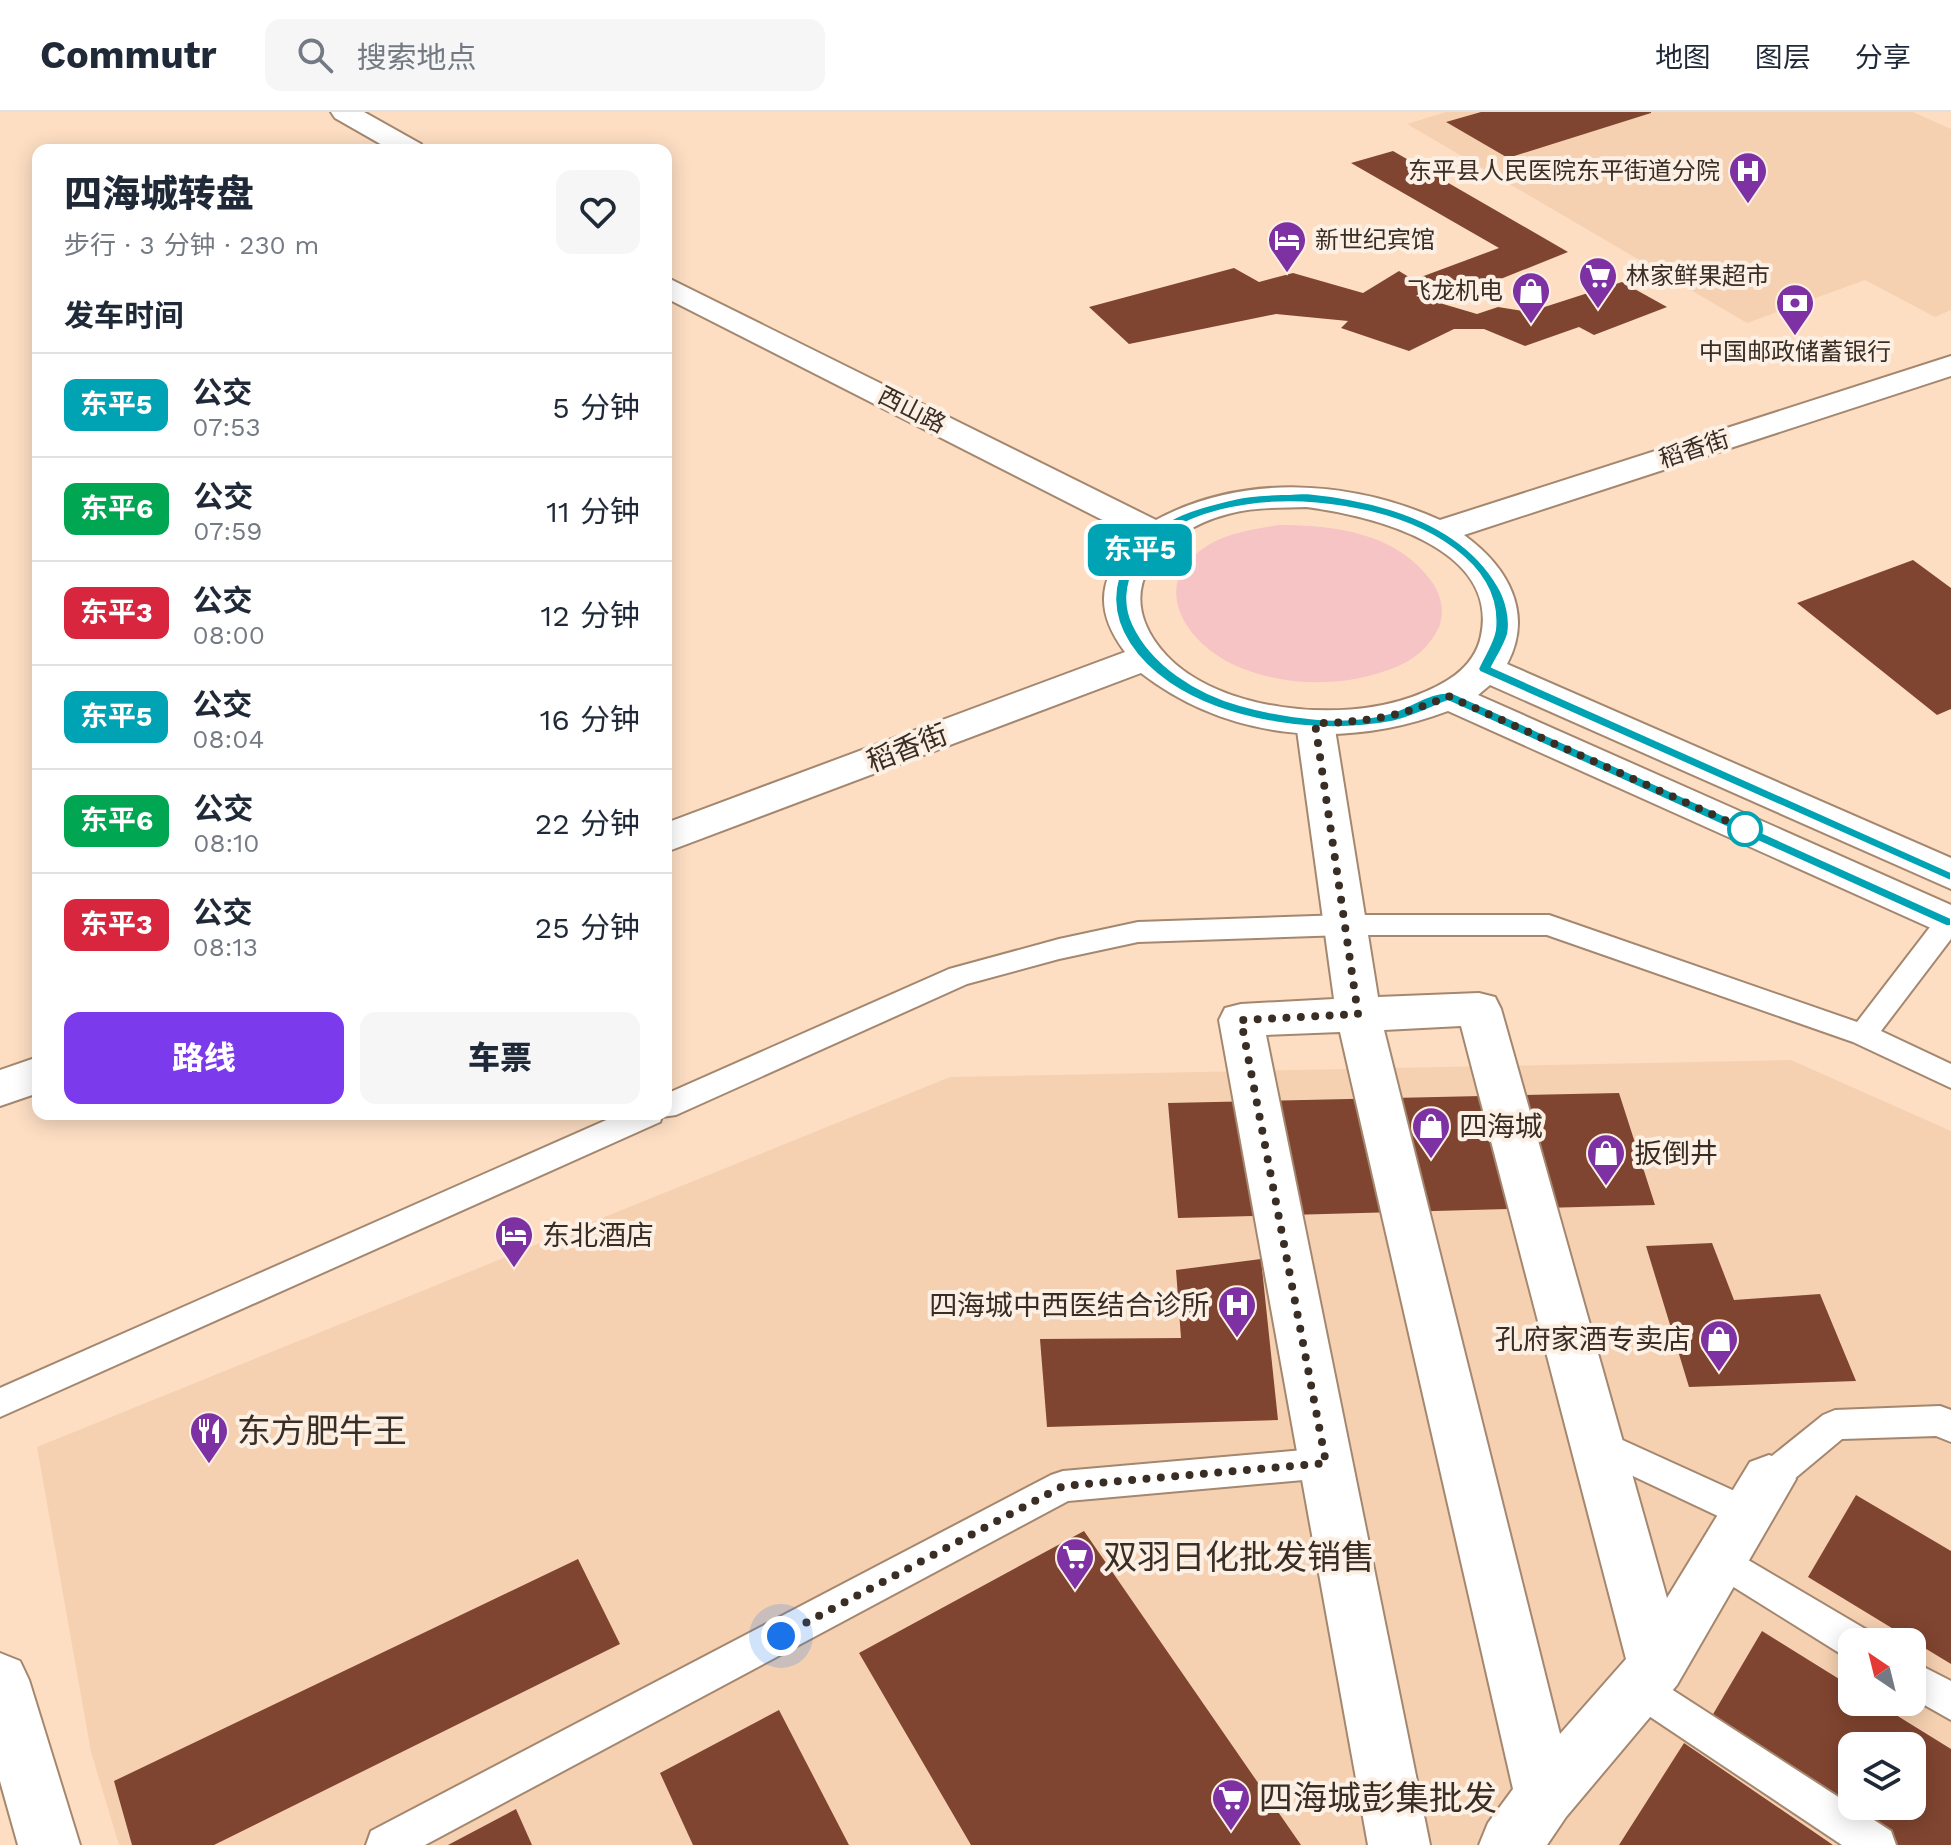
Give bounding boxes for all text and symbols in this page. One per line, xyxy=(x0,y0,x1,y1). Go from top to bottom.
search box xyxy=(265,19,825,91)
text: Commutr xyxy=(40,33,217,77)
icon: search xyxy=(293,33,337,77)
text: 搜索地点 xyxy=(357,40,477,75)
text: 地图 xyxy=(1655,41,1711,74)
text: 图层 xyxy=(1755,41,1811,74)
text: 分享 xyxy=(1855,41,1911,74)
hospital icon: 东平县人民医院东平街道分院 xyxy=(1727,150,1769,205)
place label: 东平县人民医院东平街道分院 xyxy=(1408,157,1720,185)
button: heart xyxy=(556,170,640,254)
text: 四海城转盘 xyxy=(64,172,254,216)
hotel icon: 新世纪宾馆 xyxy=(1266,219,1308,274)
place label: 新世纪宾馆 xyxy=(1315,226,1435,254)
text: 步行 · 3 分钟 · 230 m xyxy=(64,230,319,260)
supermarket icon: 林家鲜果超市 xyxy=(1577,255,1619,310)
place label: 林家鲜果超市 xyxy=(1626,262,1770,290)
shop icon: 飞龙机电 xyxy=(1510,270,1552,325)
place label: 飞龙机电 xyxy=(1407,277,1503,305)
bank icon: 中国邮政储蓄银行 xyxy=(1774,282,1816,337)
text: 发车时间 xyxy=(64,298,184,333)
place label: 中国邮政储蓄银行 xyxy=(1699,338,1891,366)
text: 公交 xyxy=(192,375,252,410)
street label: 西山路 xyxy=(874,381,950,439)
text: 东平5 xyxy=(80,388,152,421)
text: 5 分钟 xyxy=(552,390,640,425)
text: 07:53 xyxy=(192,412,261,442)
street label: 稻香街 xyxy=(1655,425,1733,473)
text: 公交 xyxy=(193,479,253,514)
text: 东平6 xyxy=(80,492,153,525)
text: 11 分钟 xyxy=(546,494,640,529)
text: 07:59 xyxy=(193,516,262,546)
line badge: 东平5 xyxy=(1094,524,1186,576)
text: 东平5 xyxy=(1104,533,1176,566)
text: 公交 xyxy=(193,583,253,618)
text: 东平3 xyxy=(80,596,153,629)
text: 12 分钟 xyxy=(541,598,640,633)
text: 08:00 xyxy=(193,620,265,650)
text: 公交 xyxy=(192,687,252,722)
text: 东平5 xyxy=(80,700,152,733)
text: 16 分钟 xyxy=(540,702,640,737)
street label: 稻香街 xyxy=(862,718,952,778)
text: 08:04 xyxy=(192,724,264,754)
text: 公交 xyxy=(193,791,253,826)
text: 东平6 xyxy=(80,804,153,837)
text: 22 分钟 xyxy=(535,806,640,841)
unlabelled marker xyxy=(1728,812,1762,846)
text: 08:10 xyxy=(193,828,259,858)
text: 公交 xyxy=(193,895,253,930)
text: 东平3 xyxy=(80,908,153,941)
text: 25 分钟 xyxy=(535,910,640,945)
text: 08:13 xyxy=(193,932,258,962)
button: 路线 xyxy=(64,1012,344,1104)
button: 车票 xyxy=(360,1012,640,1104)
shop icon: 四海城 xyxy=(1410,1105,1452,1160)
place label: 四海城 xyxy=(1459,1110,1543,1143)
shop icon: 扳倒井 xyxy=(1585,1132,1627,1187)
place label: 扳倒井 xyxy=(1634,1137,1718,1170)
hotel icon: 东北酒店 xyxy=(493,1214,535,1269)
place label: 东北酒店 xyxy=(542,1219,654,1252)
hospital icon: 四海城中西医结合诊所 xyxy=(1216,1284,1258,1339)
place label: 四海城中西医结合诊所 xyxy=(929,1289,1209,1322)
shop icon: 孔府家酒专卖店 xyxy=(1698,1318,1740,1373)
place label: 孔府家酒专卖店 xyxy=(1495,1323,1691,1356)
restaurant icon: 东方肥牛王 xyxy=(188,1410,230,1465)
place label: 东方肥牛王 xyxy=(237,1411,407,1451)
supermarket icon: 双羽日化批发销售 xyxy=(1054,1536,1096,1591)
place label: 双羽日化批发销售 xyxy=(1103,1537,1375,1577)
your location xyxy=(761,1616,801,1656)
north arrow xyxy=(1838,1628,1926,1716)
map controls xyxy=(1838,1628,1926,1820)
button: layers xyxy=(1838,1732,1926,1820)
supermarket icon: 四海城彭集批发 xyxy=(1210,1777,1252,1832)
place label: 四海城彭集批发 xyxy=(1259,1778,1497,1818)

